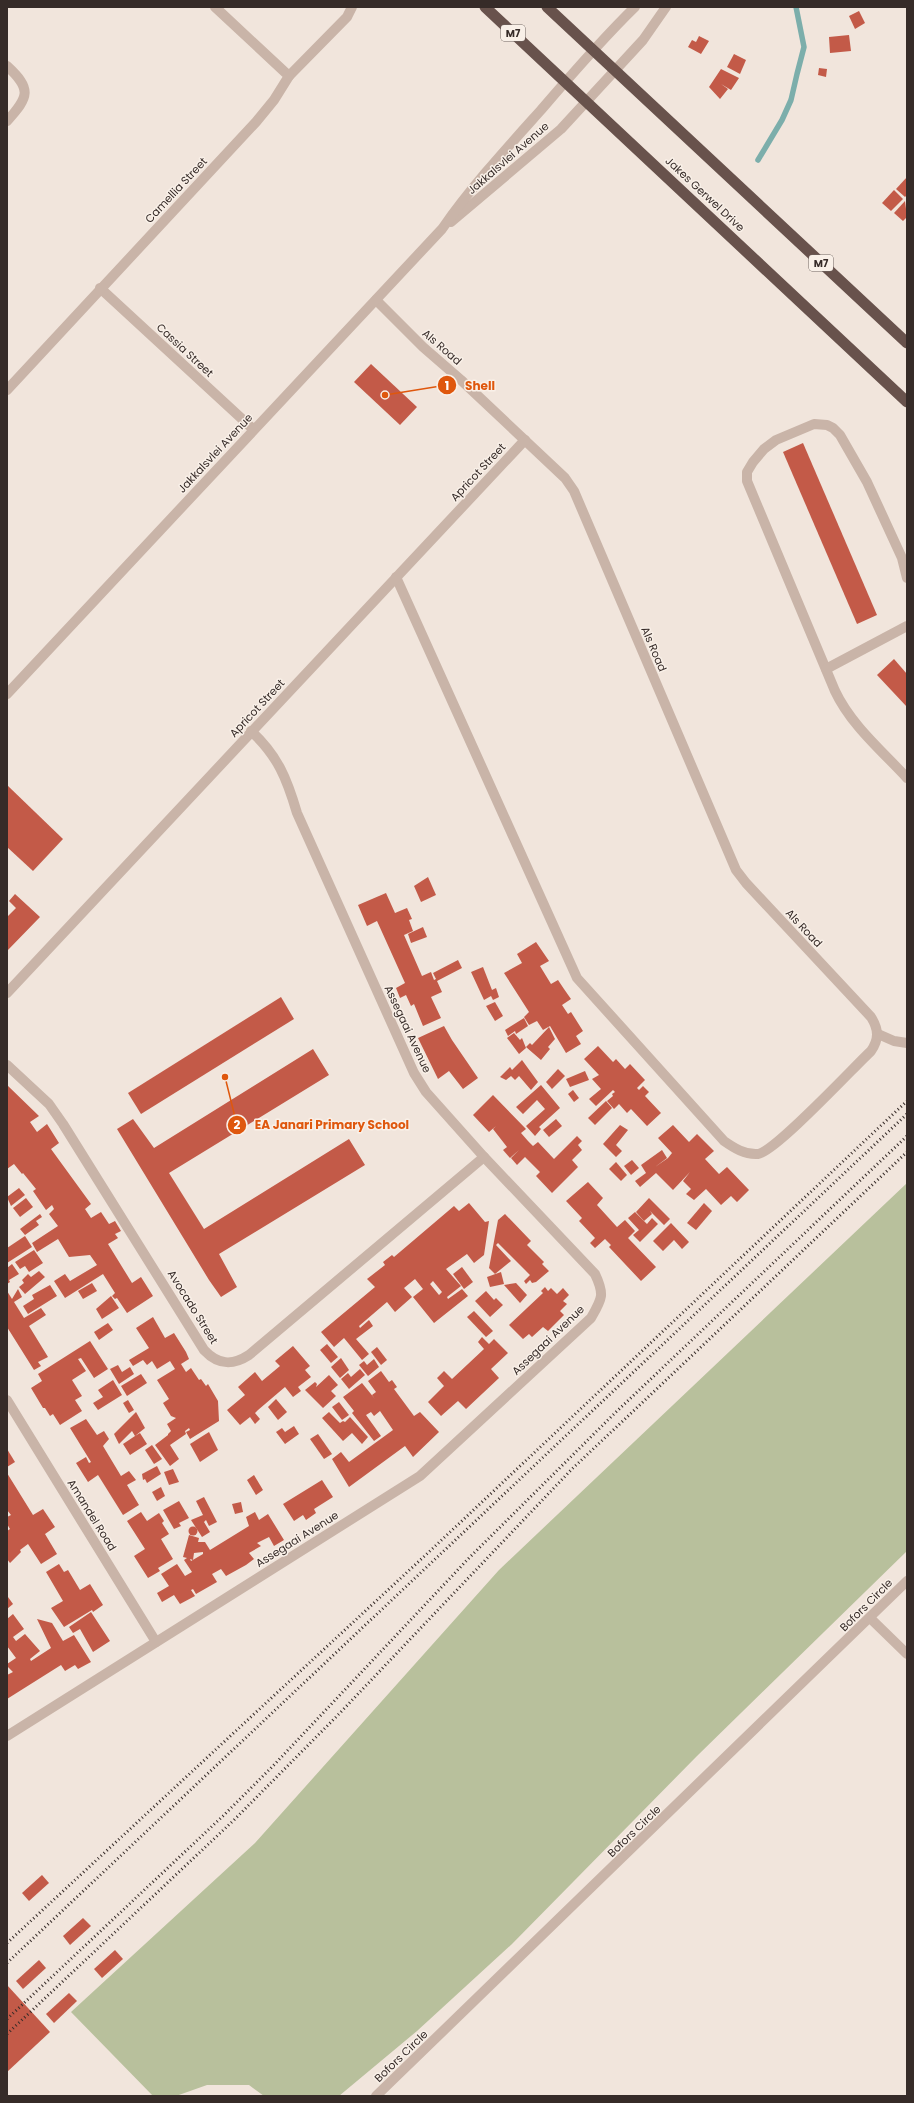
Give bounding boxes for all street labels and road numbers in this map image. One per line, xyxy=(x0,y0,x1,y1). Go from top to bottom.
road number: M7 xyxy=(501,25,525,41)
street label: Jakkalsvlei Avenue xyxy=(464,118,552,198)
street label: Jakes Gerwel Drive xyxy=(662,153,748,235)
street label: Camellia Street xyxy=(141,154,211,226)
road number: M7 xyxy=(809,255,833,271)
street label: Cassia Street xyxy=(153,319,217,381)
street label: Als Road xyxy=(419,325,465,369)
street label: Jakkalsvlei Avenue xyxy=(174,410,256,496)
street label: Apricot Street xyxy=(447,439,509,505)
street label: Als Road xyxy=(637,624,671,674)
street label: Apricot Street xyxy=(226,675,288,741)
street label: Als Road xyxy=(782,905,826,951)
street label: Assegaai Avenue xyxy=(381,983,435,1076)
street label: Avocado Street xyxy=(164,1267,222,1347)
street label: Assegaai Avenue xyxy=(508,1301,588,1379)
street label: Amandel Road xyxy=(64,1476,120,1554)
street label: Assegaai Avenue xyxy=(252,1507,342,1571)
street label: Bofors Circle xyxy=(836,1575,896,1635)
street label: Bofors Circle xyxy=(604,1801,664,1861)
street label: Bofors Circle xyxy=(371,2026,431,2086)

